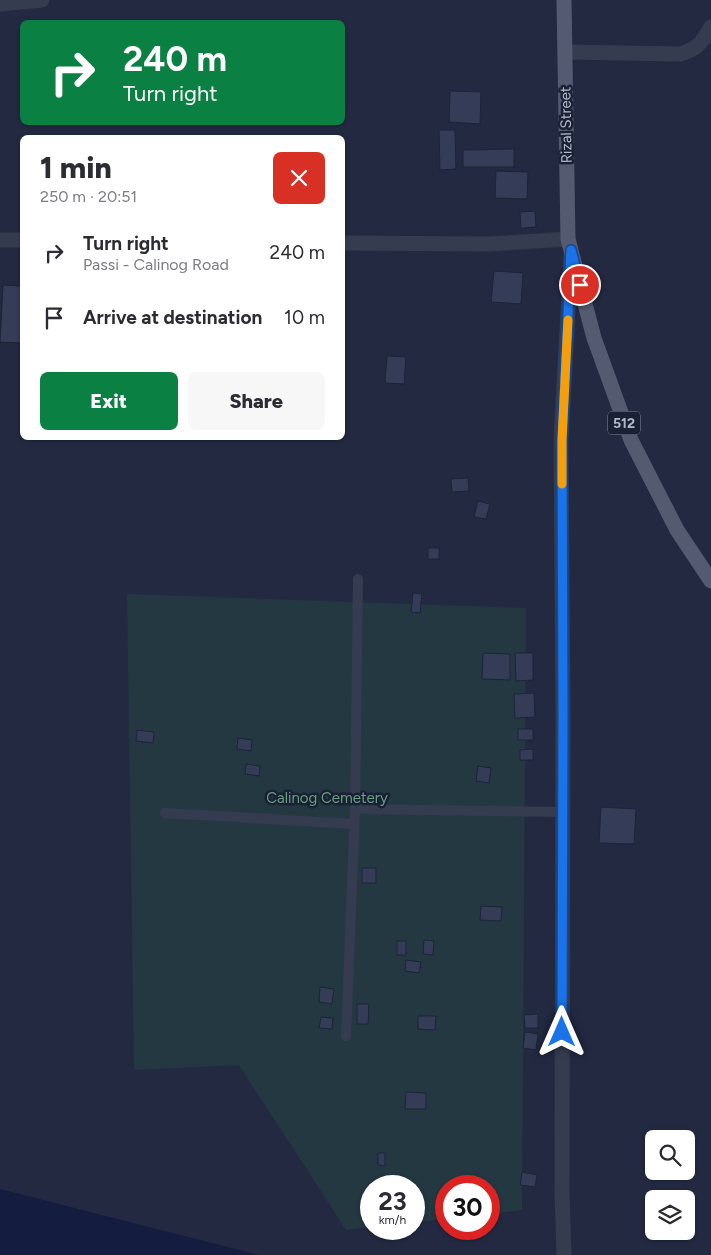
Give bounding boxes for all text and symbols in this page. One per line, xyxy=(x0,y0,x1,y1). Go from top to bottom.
text: 240 m xyxy=(123,38,227,80)
icon: right xyxy=(40,40,105,105)
text: Turn right xyxy=(123,80,218,107)
street label: Rizal Street xyxy=(556,86,576,164)
text: 1 min xyxy=(40,149,112,186)
button: close xyxy=(273,152,325,204)
text: 250 m · 20:51 xyxy=(40,187,137,206)
text: Turn right xyxy=(83,232,169,255)
icon: right xyxy=(40,239,68,267)
text: 240 m xyxy=(270,241,325,264)
text: Passi - Calinog Road xyxy=(83,255,229,274)
pin xyxy=(559,264,601,306)
icon: arrive xyxy=(566,271,594,299)
icon: arrive xyxy=(40,304,68,332)
text: Arrive at destination xyxy=(83,306,262,329)
text: 10 m xyxy=(284,306,325,329)
button: Exit xyxy=(40,372,178,430)
button: Share xyxy=(188,372,325,430)
road number: 512 xyxy=(608,412,640,434)
park label: Calinog Cemetery xyxy=(266,789,388,807)
position arrow xyxy=(535,1005,587,1057)
map controls xyxy=(645,1130,695,1240)
button: search xyxy=(645,1130,695,1180)
speed limit sign: 30 xyxy=(435,1175,500,1240)
text: 23 xyxy=(378,1186,407,1216)
button: layers xyxy=(645,1190,695,1240)
text: km/h xyxy=(379,1213,406,1227)

